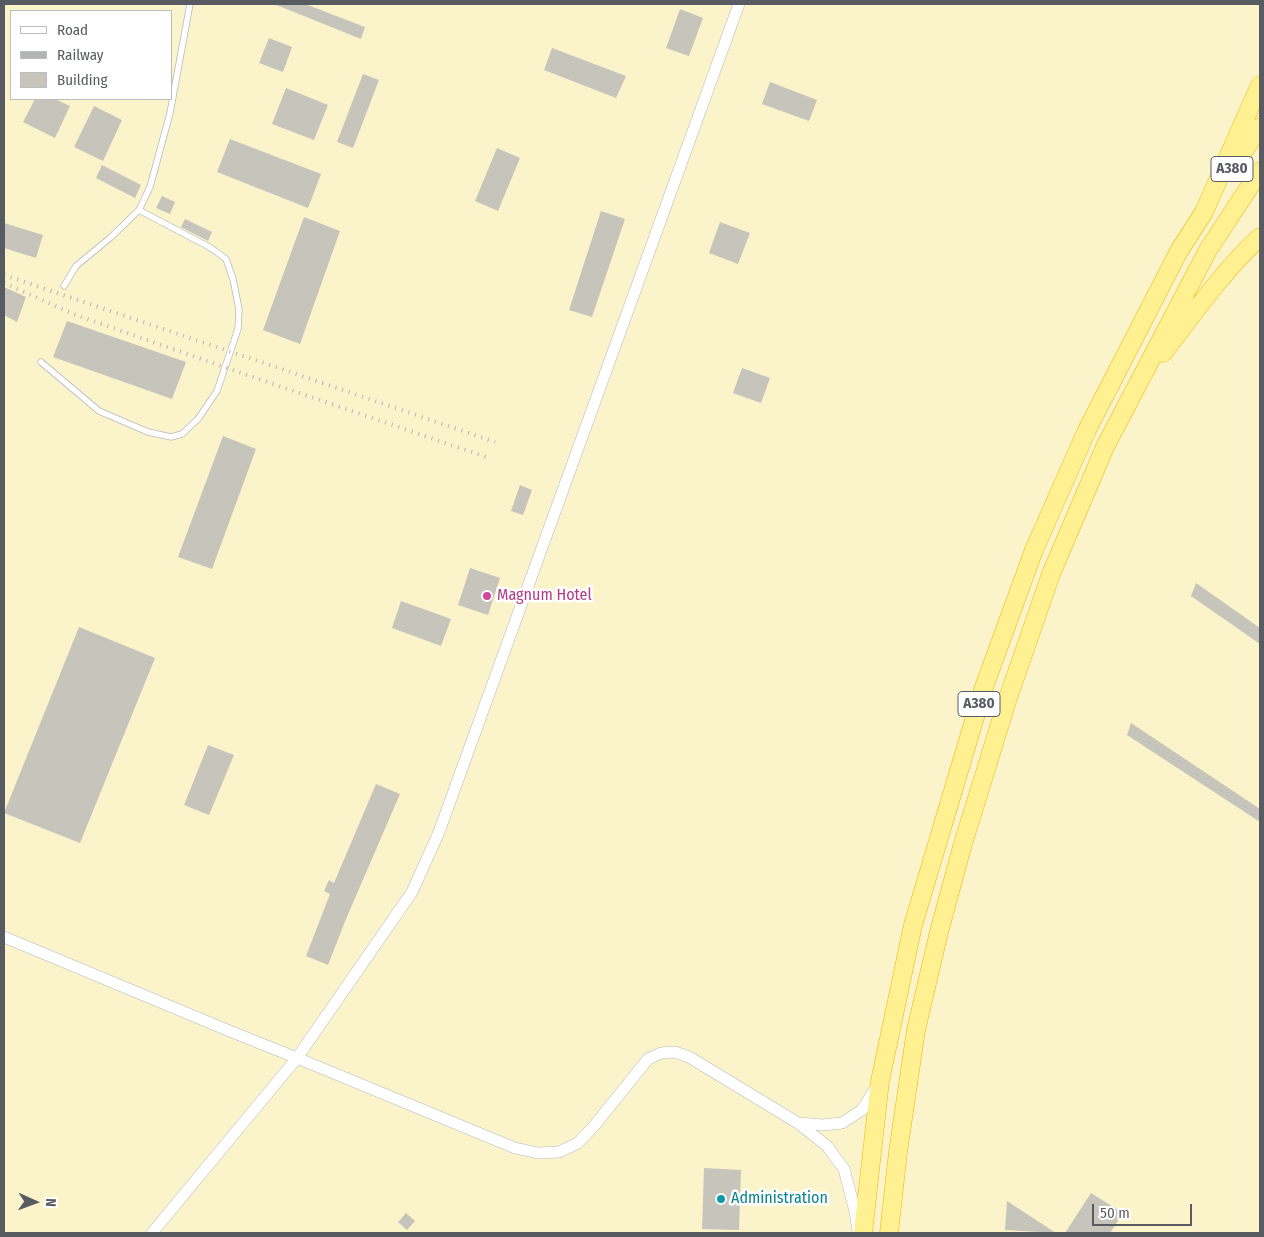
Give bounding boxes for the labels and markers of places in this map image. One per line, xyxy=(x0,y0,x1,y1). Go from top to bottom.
place label: Magnum Hotel xyxy=(497,586,592,606)
marker: Magnum Hotel xyxy=(481,590,493,602)
place label: Administration xyxy=(731,1189,828,1209)
marker: Administration xyxy=(715,1193,727,1205)

